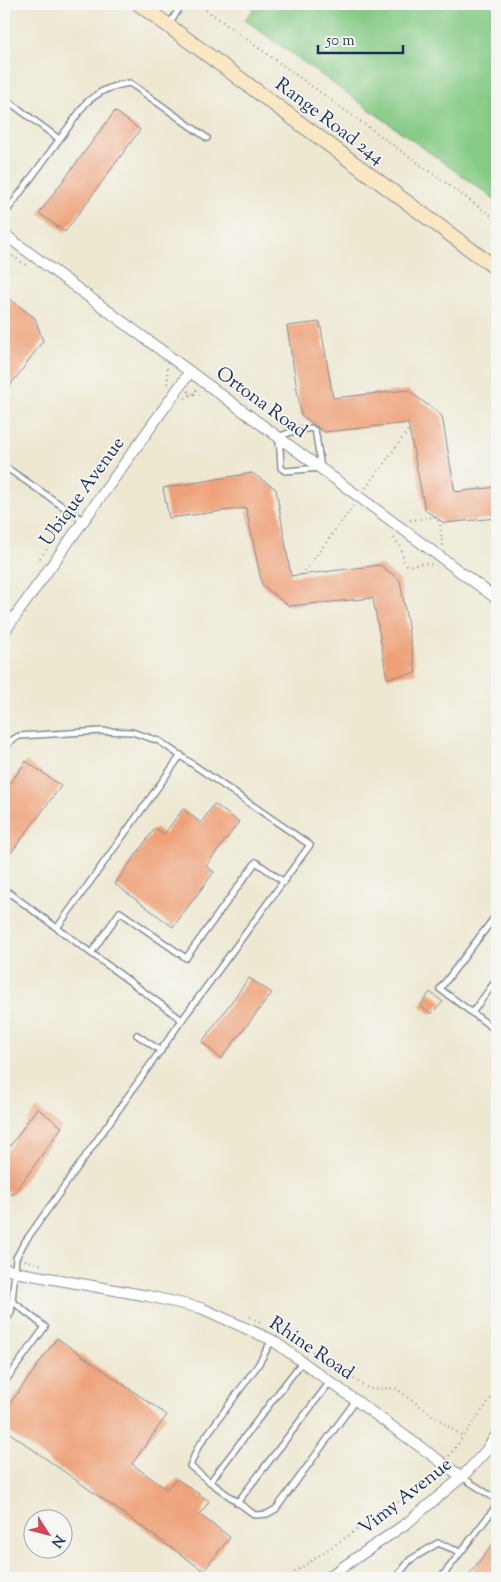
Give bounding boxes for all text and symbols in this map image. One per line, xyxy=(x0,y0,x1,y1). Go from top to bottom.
scale bar xyxy=(318,22,404,54)
text: 50 m xyxy=(325,31,355,52)
street label: Range Road 244 xyxy=(269,72,390,172)
street label: Ortona Road xyxy=(210,361,312,446)
street label: Ubique Avenue xyxy=(34,432,132,552)
street label: Rhine Road xyxy=(263,1311,359,1387)
street label: Vimy Avenue xyxy=(354,1452,458,1542)
north arrow xyxy=(22,1510,72,1560)
text: N xyxy=(46,1530,68,1551)

